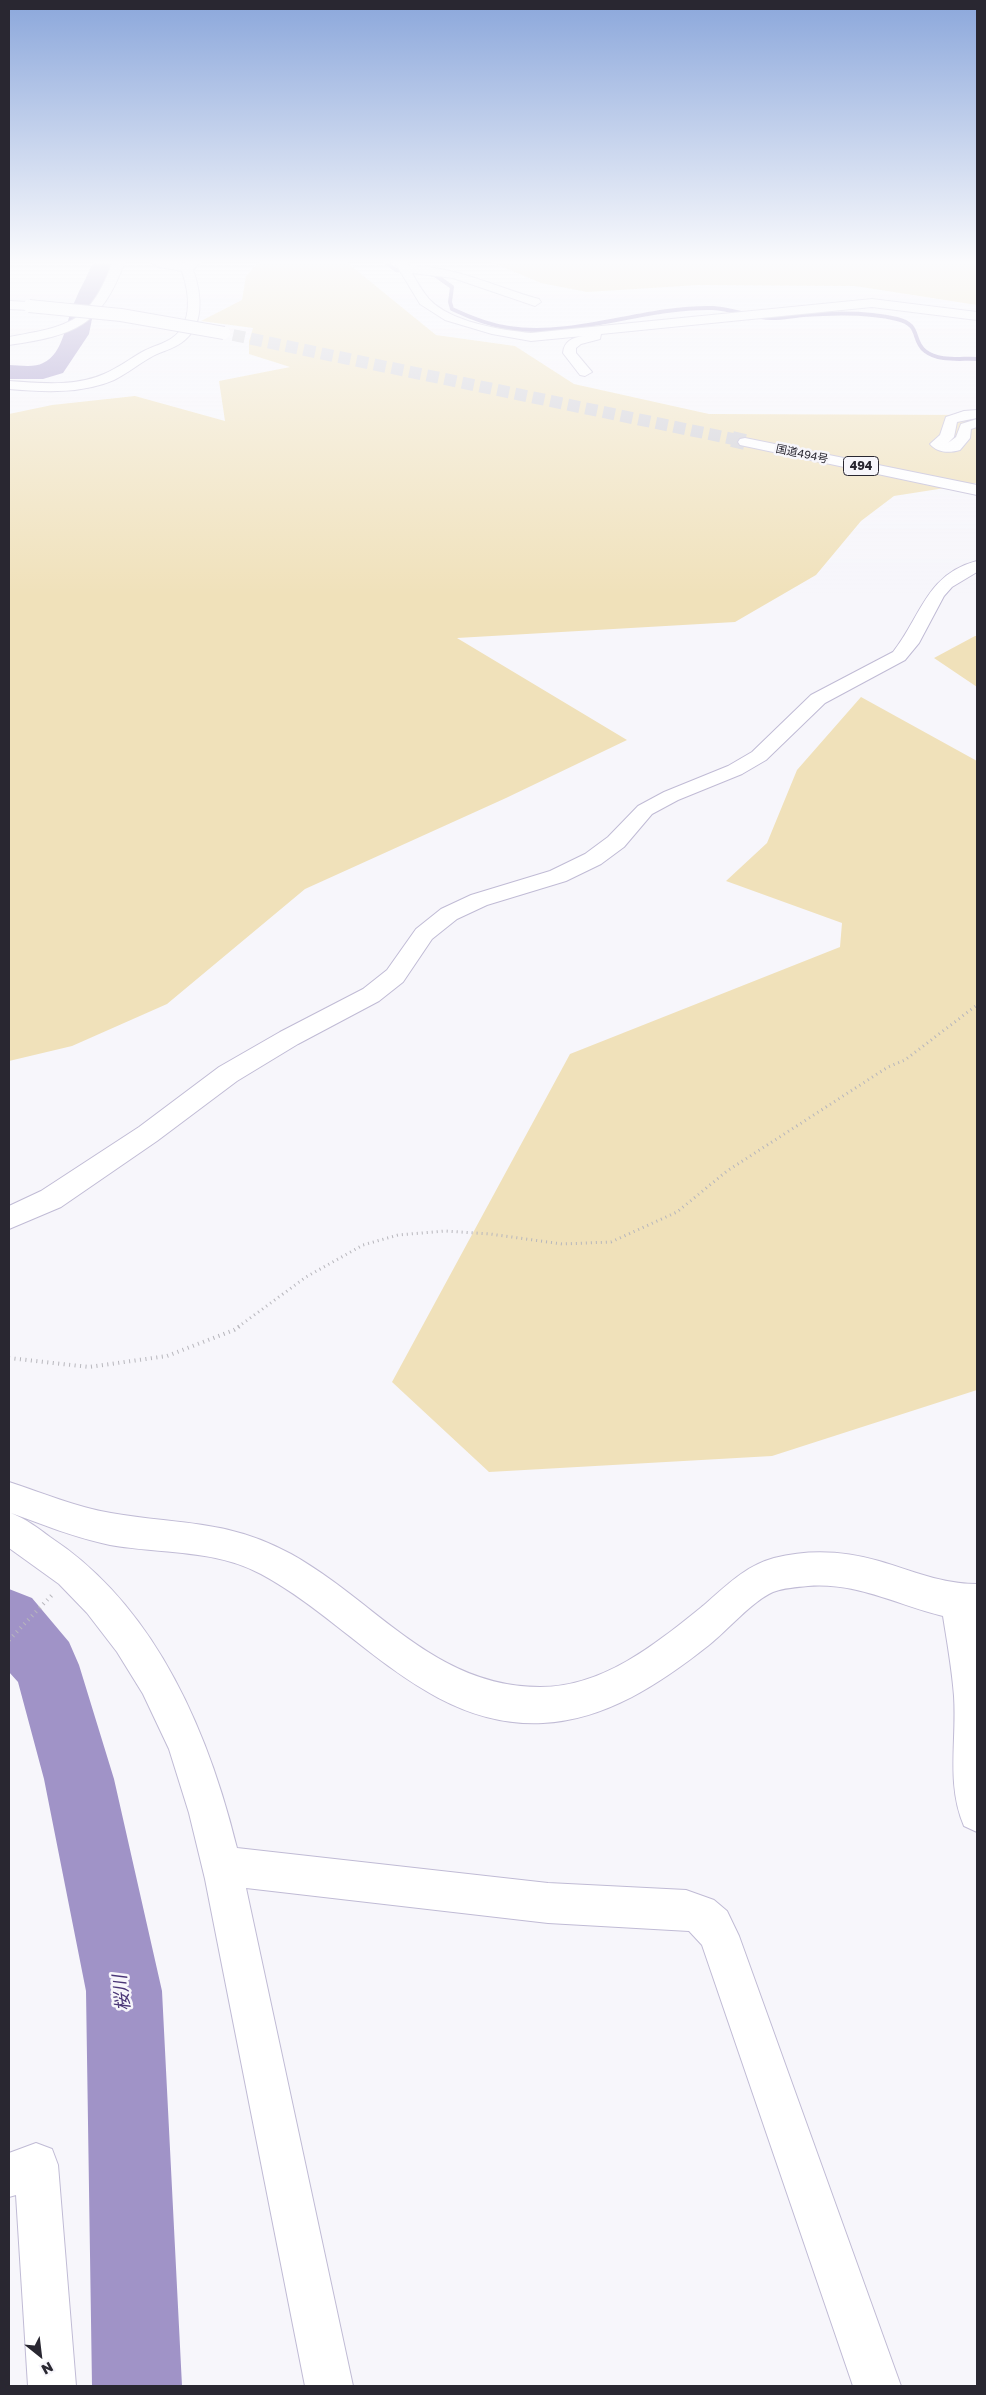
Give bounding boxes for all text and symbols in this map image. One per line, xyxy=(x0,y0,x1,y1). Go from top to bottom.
street label: 国道494号 xyxy=(775,442,829,466)
road number: 494 xyxy=(844,456,878,476)
water label: 桜川 xyxy=(109,1974,135,2012)
north arrow xyxy=(15,2330,65,2380)
text: N xyxy=(39,2359,56,2379)

